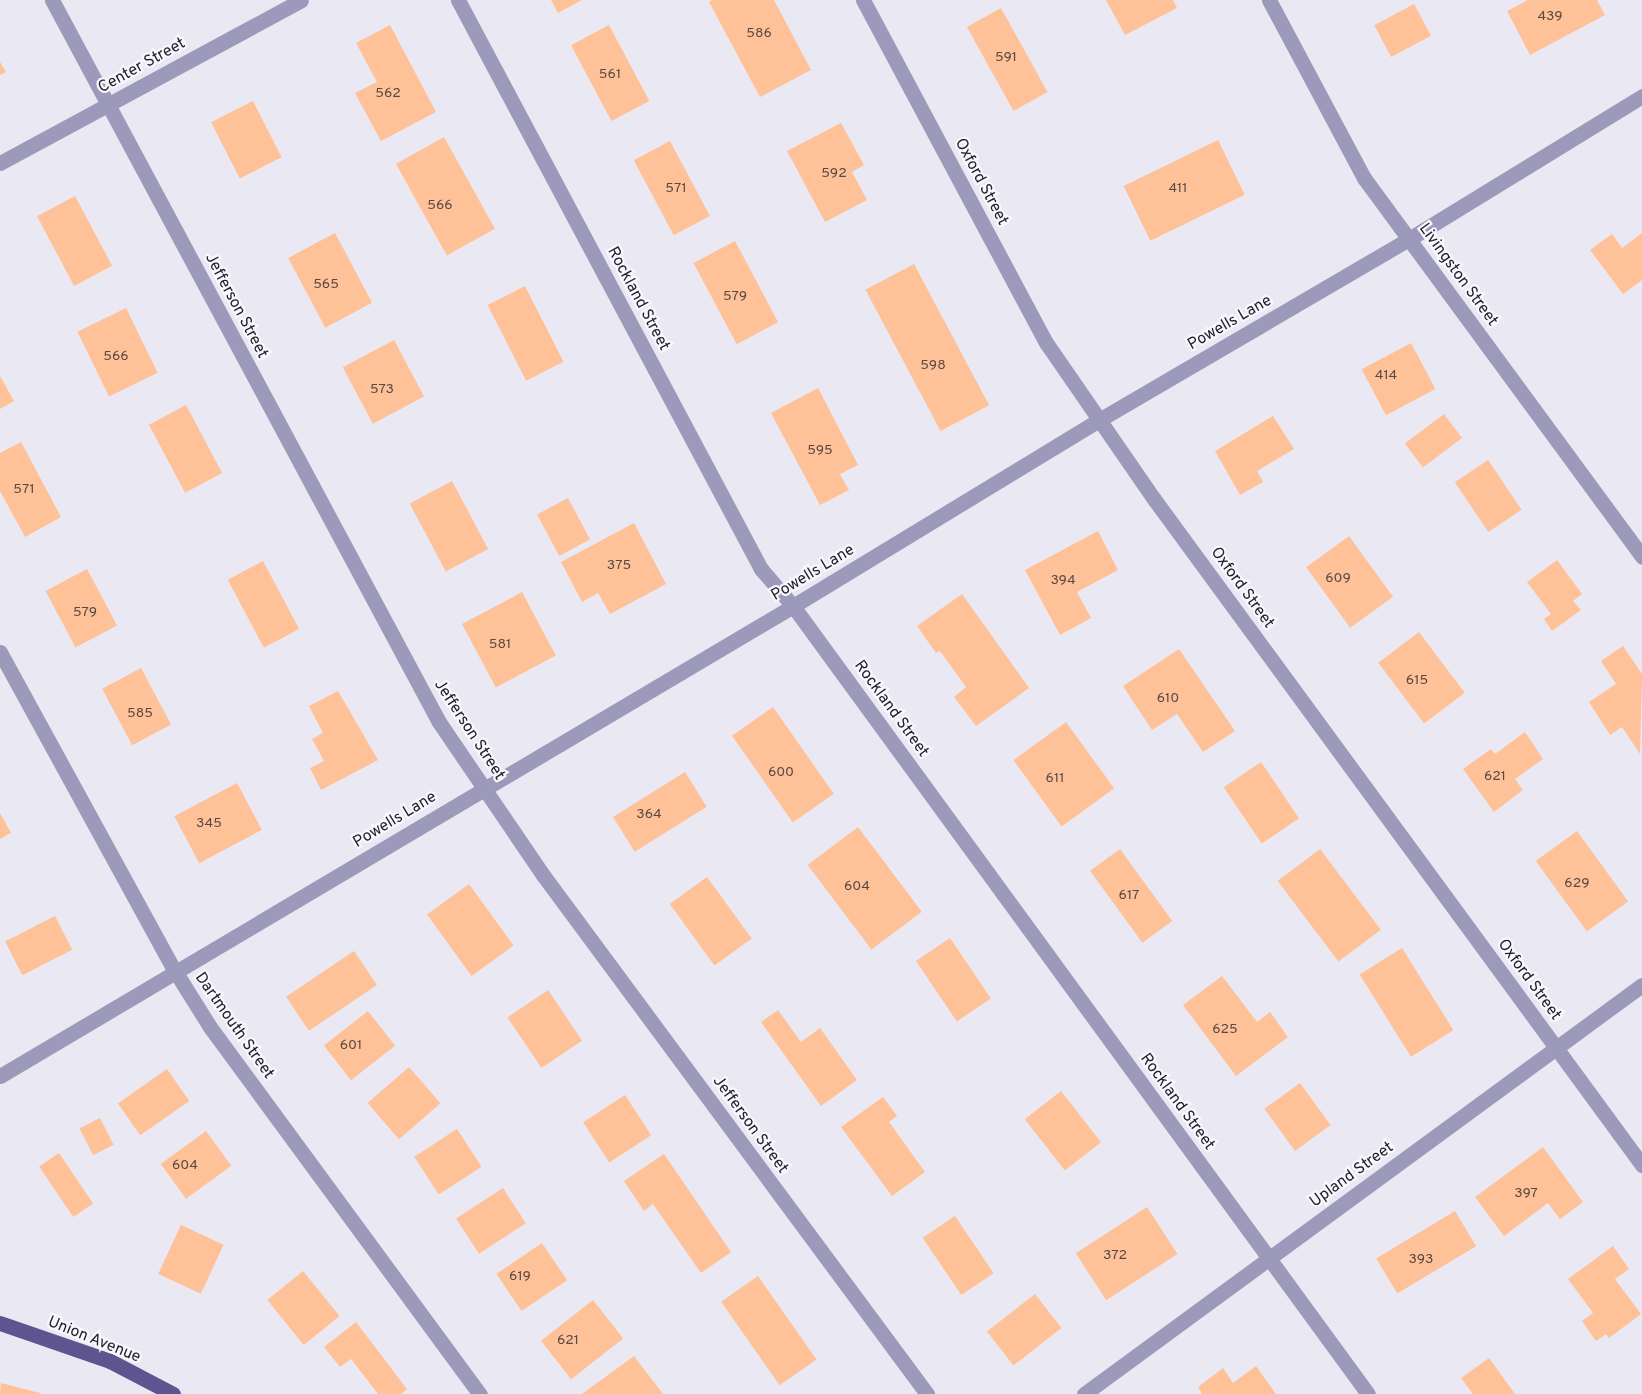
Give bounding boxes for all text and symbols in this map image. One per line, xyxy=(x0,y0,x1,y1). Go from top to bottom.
house number: 439 xyxy=(1537,9,1563,25)
house number: 586 xyxy=(746,26,772,42)
street label: Center Street xyxy=(95,34,189,98)
house number: 591 xyxy=(995,50,1017,66)
house number: 561 xyxy=(599,67,621,83)
house number: 562 xyxy=(375,86,401,102)
street label: Oxford Street xyxy=(950,135,1012,229)
house number: 592 xyxy=(821,166,847,182)
house number: 571 xyxy=(665,181,687,197)
house number: 411 xyxy=(1168,181,1188,197)
house number: 566 xyxy=(427,198,453,214)
street label: Livingston Street xyxy=(1414,220,1502,330)
street label: Rockland Street xyxy=(603,244,673,354)
street label: Jefferson Street xyxy=(200,250,272,362)
house number: 565 xyxy=(313,277,339,293)
house number: 579 xyxy=(723,289,747,305)
street label: Powells Lane xyxy=(1185,291,1275,355)
house number: 566 xyxy=(103,349,129,365)
house number: 598 xyxy=(920,358,946,374)
house number: 414 xyxy=(1375,368,1397,384)
house number: 573 xyxy=(370,382,394,398)
house number: 595 xyxy=(807,443,833,459)
house number: 571 xyxy=(13,482,35,498)
street label: Powells Lane xyxy=(768,541,858,605)
street label: Oxford Street xyxy=(1206,544,1278,632)
house number: 375 xyxy=(607,558,631,574)
house number: 609 xyxy=(1325,571,1351,587)
house number: 394 xyxy=(1050,573,1076,589)
house number: 579 xyxy=(73,605,97,621)
house number: 581 xyxy=(489,637,511,653)
street label: Rockland Street xyxy=(849,657,933,761)
house number: 615 xyxy=(1406,673,1428,689)
street label: Jefferson Street xyxy=(429,676,509,784)
house number: 610 xyxy=(1157,691,1179,707)
house number: 585 xyxy=(127,706,153,722)
house number: 600 xyxy=(768,765,794,781)
house number: 621 xyxy=(1484,769,1506,785)
house number: 611 xyxy=(1046,771,1064,787)
street label: Powells Lane xyxy=(350,788,440,852)
house number: 364 xyxy=(636,807,662,823)
house number: 345 xyxy=(196,816,222,832)
house number: 629 xyxy=(1564,876,1590,892)
house number: 604 xyxy=(844,879,870,895)
house number: 617 xyxy=(1119,888,1139,904)
street label: Oxford Street xyxy=(1493,936,1565,1024)
street label: Dartmouth Street xyxy=(190,969,278,1083)
house number: 625 xyxy=(1212,1022,1238,1038)
house number: 601 xyxy=(340,1038,362,1054)
street label: Rockland Street xyxy=(1135,1050,1219,1154)
street label: Jefferson Street xyxy=(708,1072,792,1178)
street label: Upland Street xyxy=(1306,1138,1398,1212)
house number: 604 xyxy=(172,1158,198,1174)
house number: 397 xyxy=(1514,1186,1538,1202)
house number: 372 xyxy=(1103,1248,1127,1264)
house number: 393 xyxy=(1409,1252,1433,1268)
house number: 619 xyxy=(509,1269,531,1285)
street label: Union Avenue xyxy=(44,1313,144,1367)
house number: 621 xyxy=(557,1333,579,1349)

